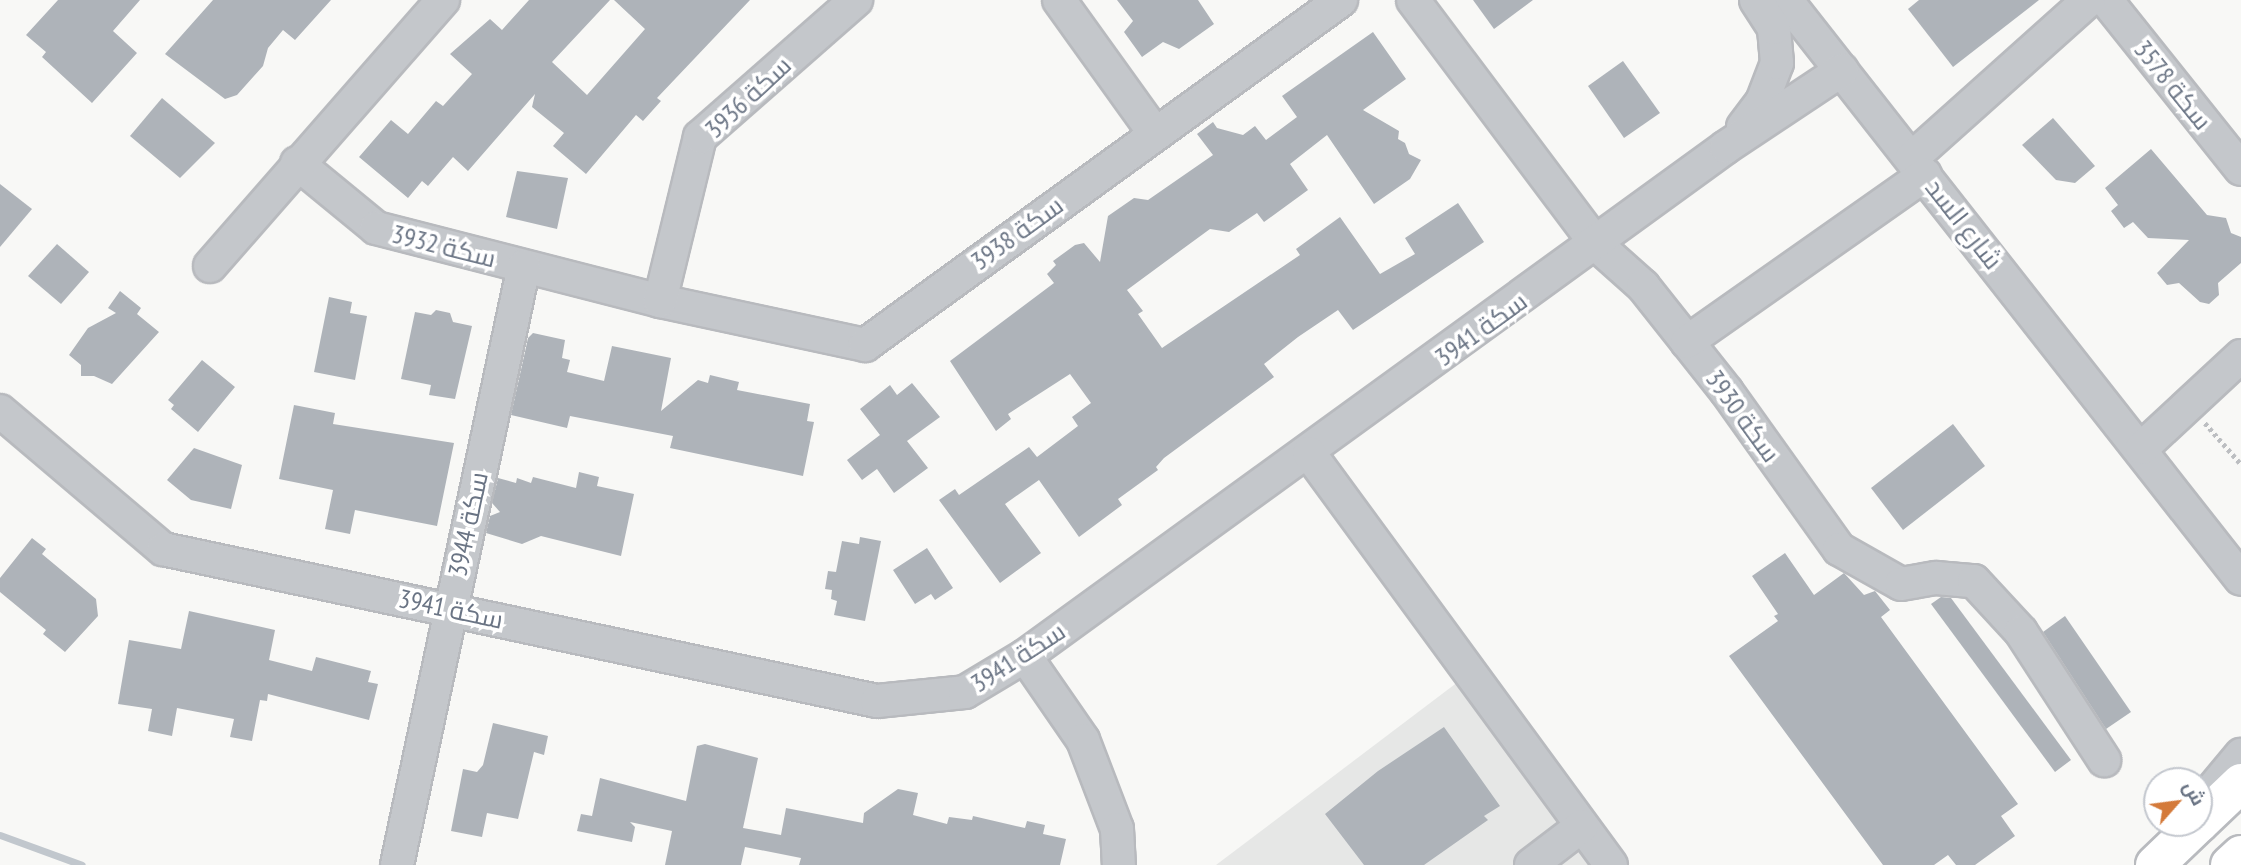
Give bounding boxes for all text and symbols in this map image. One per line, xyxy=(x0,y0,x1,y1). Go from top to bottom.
street label: سكة 3578 xyxy=(2128,34,2218,136)
street label: سكة 3936 xyxy=(699,49,797,145)
street label: شارع السد xyxy=(1919,173,2009,275)
street label: سكة 3938 xyxy=(965,189,1069,277)
street label: سكة 3932 xyxy=(389,218,499,274)
street label: سكة 3941 xyxy=(1429,285,1533,373)
street label: سكة 3930 xyxy=(1699,364,1787,468)
street label: سكة 3944 xyxy=(442,469,494,579)
street label: سكة 3941 xyxy=(396,583,506,635)
street label: سكة 3941 xyxy=(965,615,1071,699)
north arrow xyxy=(2143,767,2213,837)
text: ش xyxy=(2178,777,2211,809)

